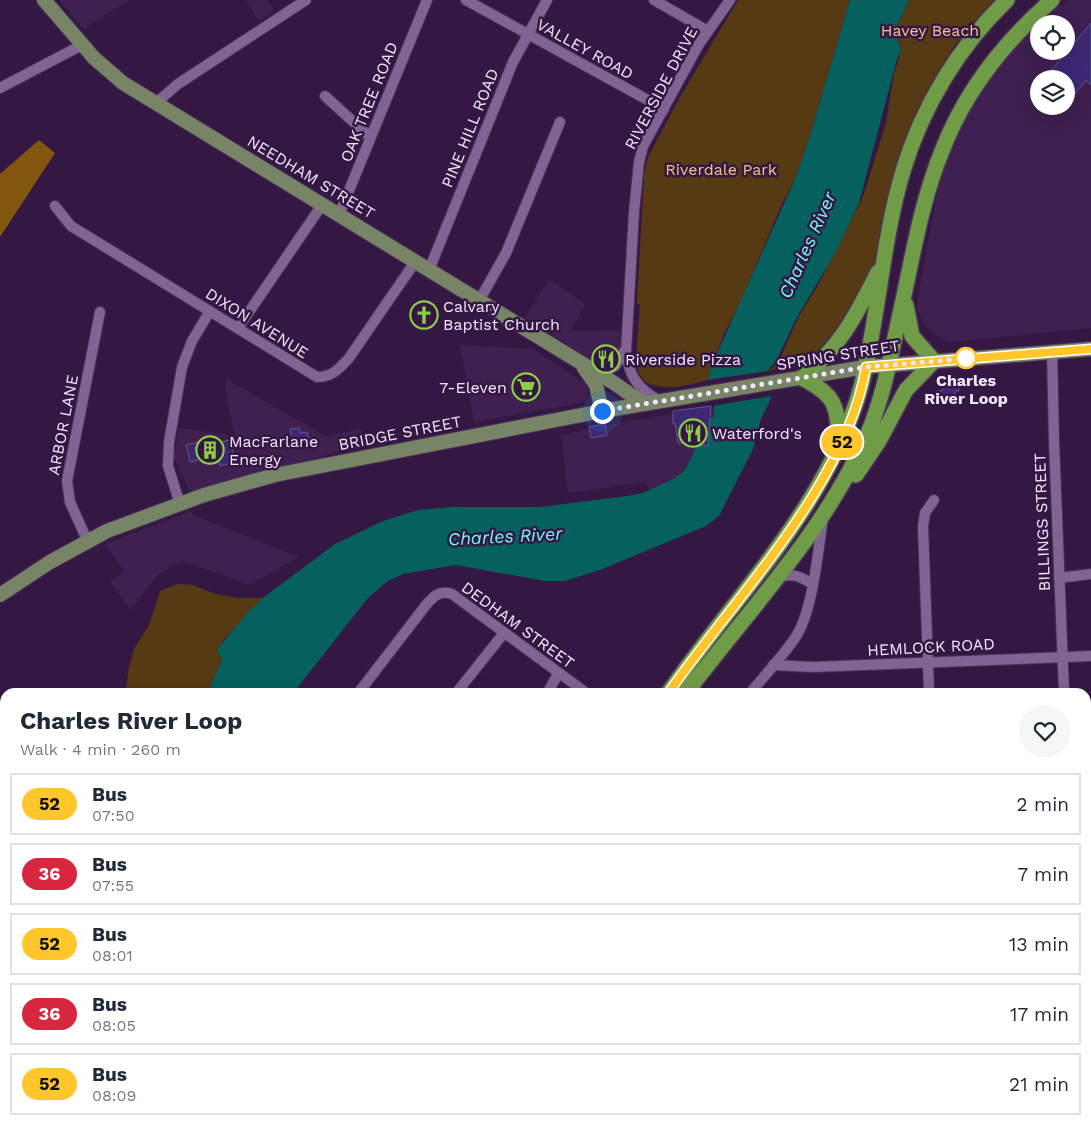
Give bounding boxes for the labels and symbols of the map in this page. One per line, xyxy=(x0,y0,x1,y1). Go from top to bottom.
street label: VALLEY ROAD xyxy=(533,15,637,83)
park label: Havey Beach xyxy=(881,21,979,40)
street label: RIVERSIDE DRIVE xyxy=(621,23,701,153)
street label: OAK TREE ROAD xyxy=(336,39,402,165)
street label: PINE HILL ROAD xyxy=(437,66,503,190)
street label: NEEDHAM STREET xyxy=(244,131,378,223)
park label: Riverdale Park xyxy=(665,160,777,179)
water label: Charles River xyxy=(774,188,840,301)
street label: DIXON AVENUE xyxy=(202,284,312,362)
place label: Calvary Baptist Church xyxy=(443,297,560,334)
church icon: Calvary Baptist Church xyxy=(409,300,439,330)
street label: SPRING STREET xyxy=(775,336,901,374)
restaurant icon: Riverside Pizza xyxy=(591,344,621,374)
marker: Charles River Loop xyxy=(955,347,977,369)
place label: Riverside Pizza xyxy=(625,350,741,369)
place label: Charles River Loop xyxy=(924,371,1008,408)
supermarket icon: 7-Eleven xyxy=(511,372,541,402)
street label: ARBOR LANE xyxy=(44,373,82,477)
place label: 7-Eleven xyxy=(439,378,507,397)
your location xyxy=(590,399,615,424)
street label: BRIDGE STREET xyxy=(337,412,463,454)
restaurant icon: Waterford's xyxy=(678,418,708,448)
place label: Waterford's xyxy=(712,424,802,443)
line badge: 52 xyxy=(820,426,864,458)
place label: MacFarlane Energy xyxy=(229,432,318,469)
building icon: MacFarlane Energy xyxy=(195,435,225,465)
street label: BILLINGS STREET xyxy=(1030,452,1054,591)
water label: Charles River xyxy=(447,522,564,549)
street label: DEDHAM STREET xyxy=(458,578,578,673)
street label: HEMLOCK ROAD xyxy=(867,634,995,660)

